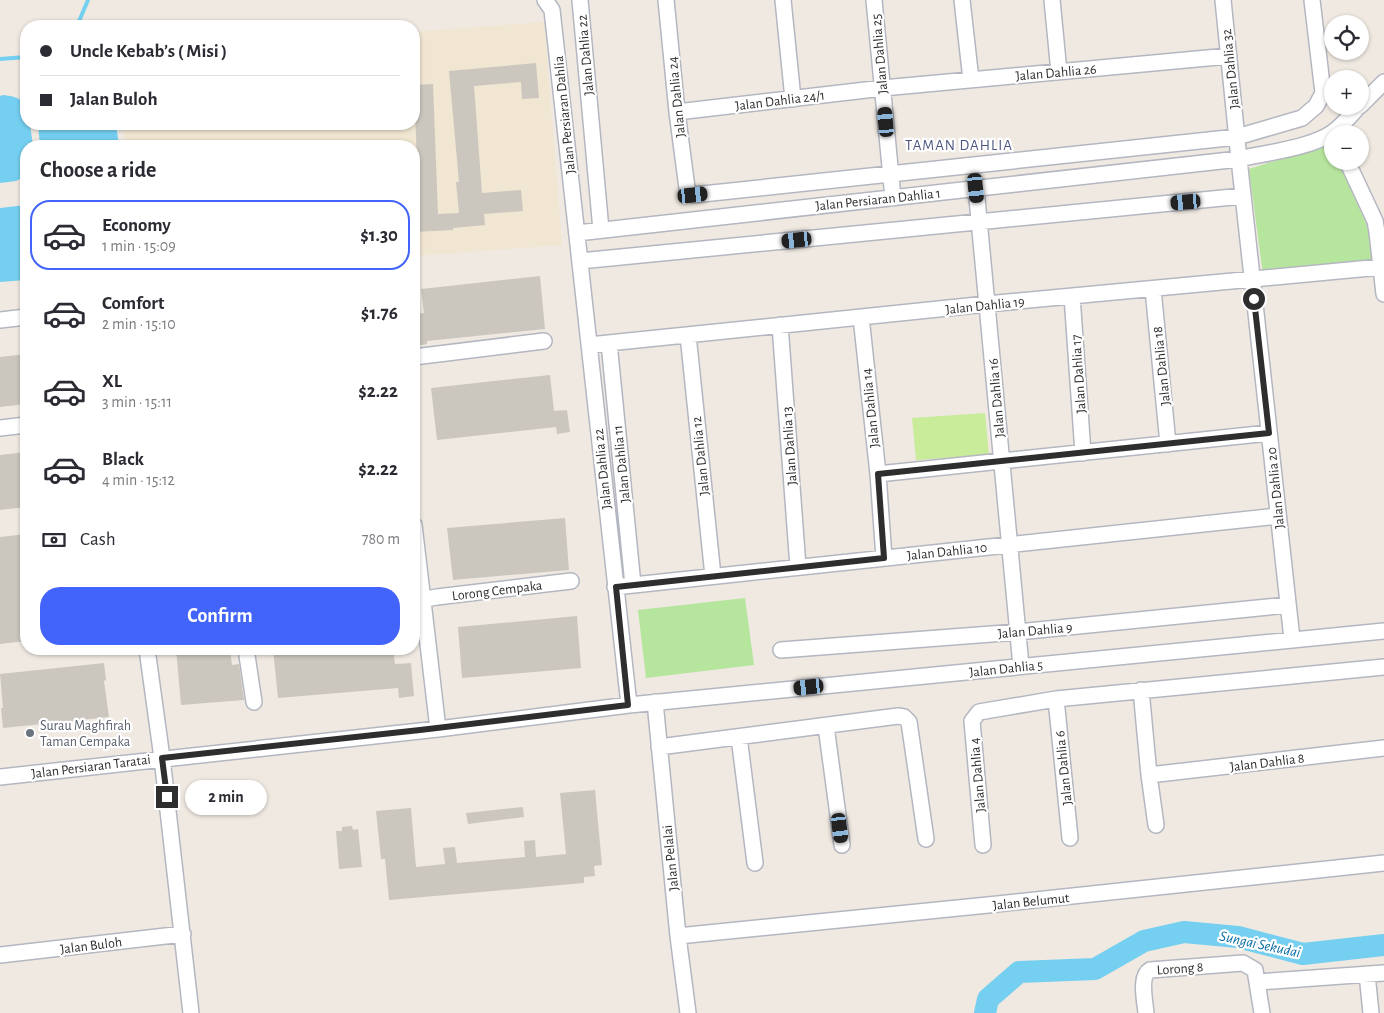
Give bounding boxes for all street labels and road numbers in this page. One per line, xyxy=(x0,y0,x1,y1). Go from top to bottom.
street label: Jalan Dahlia 25 xyxy=(870,13,890,95)
street label: Jalan Dahlia 22 xyxy=(575,14,597,96)
street label: Jalan Dahlia 32 xyxy=(1220,28,1242,110)
street label: Jalan Persiaran Dahlia xyxy=(552,55,578,175)
street label: Jalan Dahlia 24 xyxy=(666,55,688,138)
street label: Jalan Dahlia 26 xyxy=(1015,62,1097,84)
street label: Jalan Dahlia 24/1 xyxy=(735,89,826,113)
street label: Jalan Persiaran Dahlia 1 xyxy=(815,186,941,214)
street label: Jalan Dahlia 19 xyxy=(945,295,1025,317)
street label: Jalan Dahlia 18 xyxy=(1151,326,1173,406)
street label: Jalan Dahlia 17 xyxy=(1069,334,1089,414)
street label: Jalan Dahlia 16 xyxy=(987,358,1007,438)
street label: Jalan Dahlia 14 xyxy=(860,367,882,448)
street label: Jalan Dahlia 13 xyxy=(780,406,800,486)
street label: Jalan Dahlia 12 xyxy=(690,416,712,496)
street label: Jalan Dahlia 11 xyxy=(611,424,633,503)
street label: Jalan Dahlia 22 xyxy=(592,428,614,510)
street label: Jalan Dahlia 20 xyxy=(1265,446,1287,529)
street label: Jalan Dahlia 10 xyxy=(906,541,988,563)
street label: Lorong Cempaka xyxy=(451,578,544,603)
street label: Jalan Dahlia 9 xyxy=(997,621,1073,641)
street label: Jalan Dahlia 5 xyxy=(969,658,1044,680)
street label: Jalan Dahlia 6 xyxy=(1053,730,1075,806)
street label: Jalan Dahlia 4 xyxy=(968,737,988,813)
street label: Jalan Dahlia 8 xyxy=(1229,751,1305,775)
street label: Jalan Persiaran Taratai xyxy=(31,753,152,781)
street label: Jalan Pelalai xyxy=(661,824,681,892)
street label: Jalan Belumut xyxy=(992,891,1071,913)
street label: Jalan Buloh xyxy=(59,935,123,957)
street label: Lorong 8 xyxy=(1156,960,1204,978)

